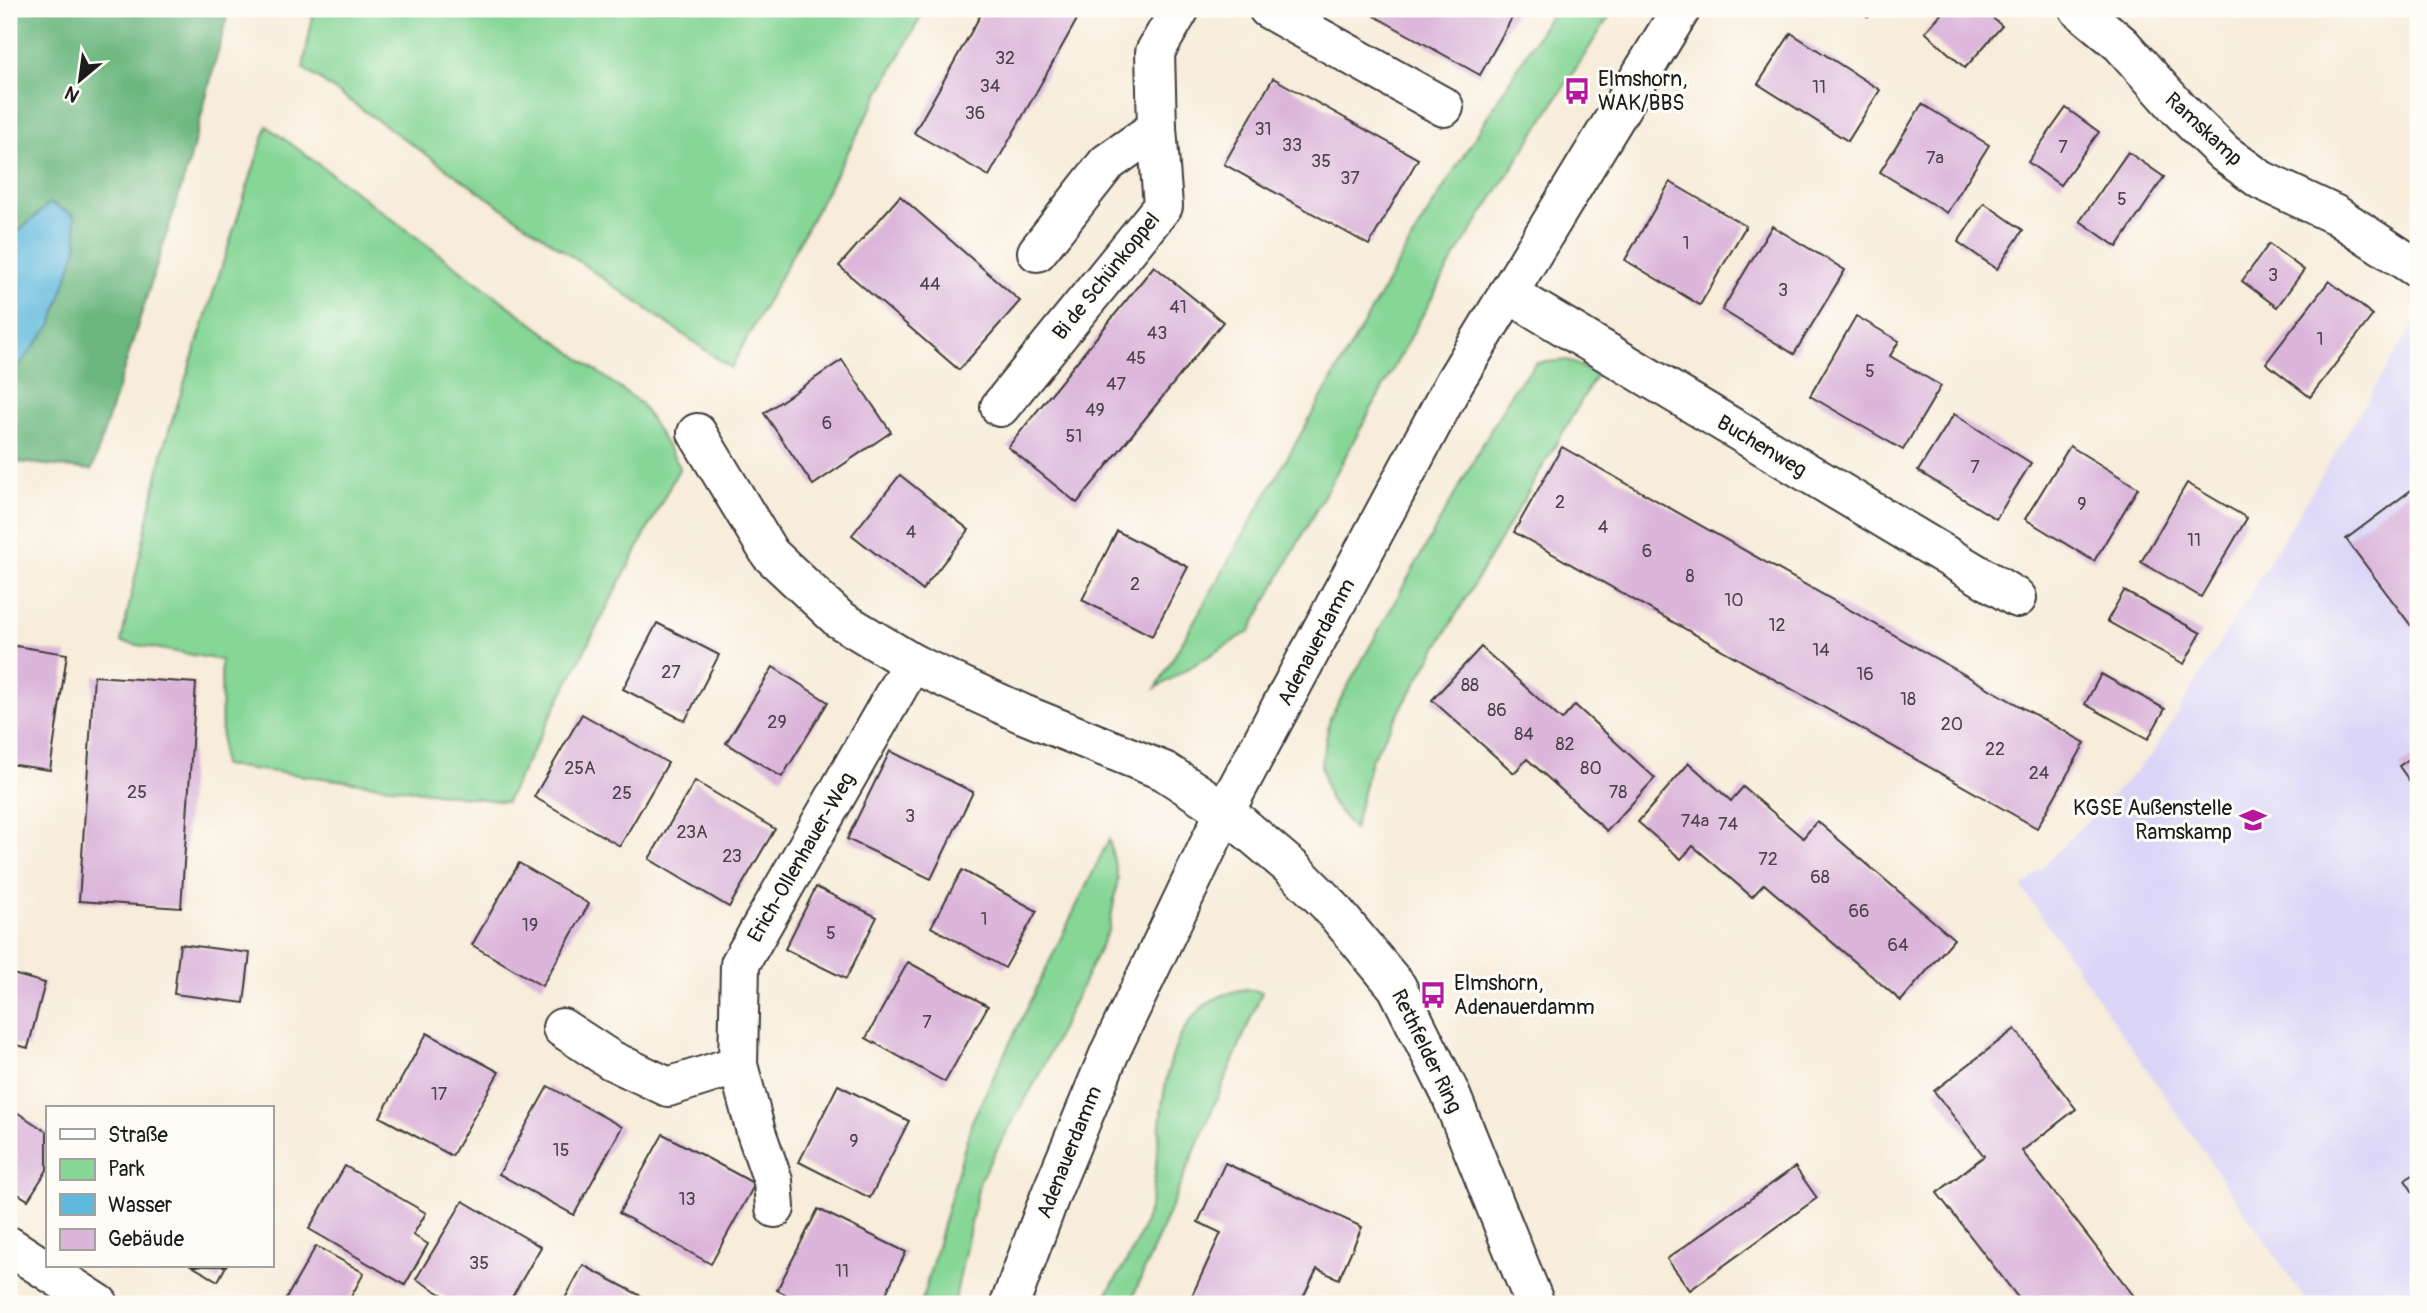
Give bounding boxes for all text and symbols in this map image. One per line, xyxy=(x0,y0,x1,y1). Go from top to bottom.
north arrow xyxy=(46,46,116,116)
house number: 32 xyxy=(995,47,1015,70)
place label: Elmshorn, WAK/BBS xyxy=(1598,66,1688,117)
house number: 34 xyxy=(980,75,1001,98)
bus stop icon: Elmshorn, WAK/BBS xyxy=(1562,76,1592,106)
house number: 11 xyxy=(1812,76,1826,99)
text: N xyxy=(61,80,84,108)
street label: Ramskamp xyxy=(2159,87,2248,172)
house number: 36 xyxy=(965,102,985,125)
house number: 31 xyxy=(1254,118,1272,141)
house number: 33 xyxy=(1282,134,1302,157)
house number: 7 xyxy=(2058,136,2068,159)
house number: 7a xyxy=(1926,147,1944,170)
house number: 35 xyxy=(1311,150,1331,173)
house number: 37 xyxy=(1340,167,1360,190)
house number: 5 xyxy=(2117,188,2127,211)
street label: Bi de Schünkoppel xyxy=(1047,207,1166,346)
house number: 1 xyxy=(1682,232,1690,255)
house number: 3 xyxy=(2268,264,2278,287)
house number: 44 xyxy=(920,273,941,296)
house number: 3 xyxy=(1778,279,1788,302)
house number: 41 xyxy=(1169,296,1187,319)
house number: 43 xyxy=(1147,322,1167,345)
house number: 1 xyxy=(2316,328,2324,351)
house number: 45 xyxy=(1126,347,1146,370)
house number: 5 xyxy=(1865,360,1875,383)
house number: 47 xyxy=(1106,373,1126,396)
house number: 49 xyxy=(1085,399,1105,422)
street label: Buchenweg xyxy=(1712,409,1812,484)
house number: 6 xyxy=(822,412,832,435)
house number: 51 xyxy=(1066,425,1082,448)
house number: 7 xyxy=(1970,456,1980,479)
house number: 2 xyxy=(1555,491,1565,514)
house number: 9 xyxy=(2077,493,2087,516)
house number: 4 xyxy=(1598,516,1609,539)
house number: 4 xyxy=(906,521,917,544)
house number: 11 xyxy=(2187,529,2201,552)
house number: 6 xyxy=(1642,540,1652,563)
house number: 8 xyxy=(1685,565,1695,588)
house number: 2 xyxy=(1130,573,1140,596)
street label: Adenauerdamm xyxy=(1272,574,1361,711)
house number: 10 xyxy=(1724,589,1744,612)
house number: 12 xyxy=(1768,614,1786,637)
house number: 14 xyxy=(1812,639,1830,662)
house number: 27 xyxy=(661,661,681,684)
house number: 16 xyxy=(1856,663,1874,686)
house number: 88 xyxy=(1461,674,1479,697)
house number: 18 xyxy=(1900,688,1916,711)
house number: 86 xyxy=(1487,699,1507,722)
house number: 29 xyxy=(767,711,787,734)
house number: 20 xyxy=(1941,713,1963,736)
house number: 84 xyxy=(1514,723,1534,746)
house number: 82 xyxy=(1555,733,1575,756)
house number: 22 xyxy=(1985,738,2005,761)
house number: 25A xyxy=(564,757,596,780)
house number: 80 xyxy=(1580,757,1602,780)
house number: 24 xyxy=(2029,762,2050,785)
street label: Erich-Ollenhauer-Weg xyxy=(742,767,861,947)
house number: 25 xyxy=(127,781,147,804)
house number: 78 xyxy=(1609,781,1627,804)
house number: 25 xyxy=(612,782,632,805)
place label: KGSE Außenstelle Ramskamp xyxy=(2073,795,2233,846)
house number: 3 xyxy=(905,805,915,828)
school or university icon: KGSE Außenstelle Ramskamp xyxy=(2238,805,2268,835)
house number: 74a xyxy=(1681,810,1709,833)
house number: 74 xyxy=(1718,813,1739,836)
house number: 23A xyxy=(676,821,708,844)
house number: 23 xyxy=(722,845,742,868)
house number: 72 xyxy=(1758,848,1778,871)
house number: 68 xyxy=(1810,866,1830,889)
house number: 66 xyxy=(1849,900,1869,923)
house number: 1 xyxy=(980,908,988,931)
house number: 19 xyxy=(522,914,538,937)
house number: 5 xyxy=(826,922,836,945)
house number: 64 xyxy=(1888,934,1909,957)
place label: Elmshorn, Adenauerdamm xyxy=(1454,970,1595,1021)
bus stop icon: Elmshorn, Adenauerdamm xyxy=(1418,980,1448,1010)
street label: Rethfelder Ring xyxy=(1385,985,1468,1118)
house number: 7 xyxy=(922,1011,932,1034)
street label: Adenauerdamm xyxy=(1031,1082,1108,1222)
house number: 17 xyxy=(431,1083,448,1106)
legend xyxy=(46,1106,273,1268)
text: Straße xyxy=(108,1122,168,1149)
house number: 9 xyxy=(849,1130,859,1153)
house number: 15 xyxy=(553,1139,569,1162)
text: Park xyxy=(108,1156,145,1183)
house number: 13 xyxy=(678,1188,696,1211)
text: Wasser xyxy=(108,1192,173,1219)
text: Gebäude xyxy=(108,1226,185,1253)
house number: 35 xyxy=(469,1252,489,1275)
house number: 11 xyxy=(835,1260,849,1283)

